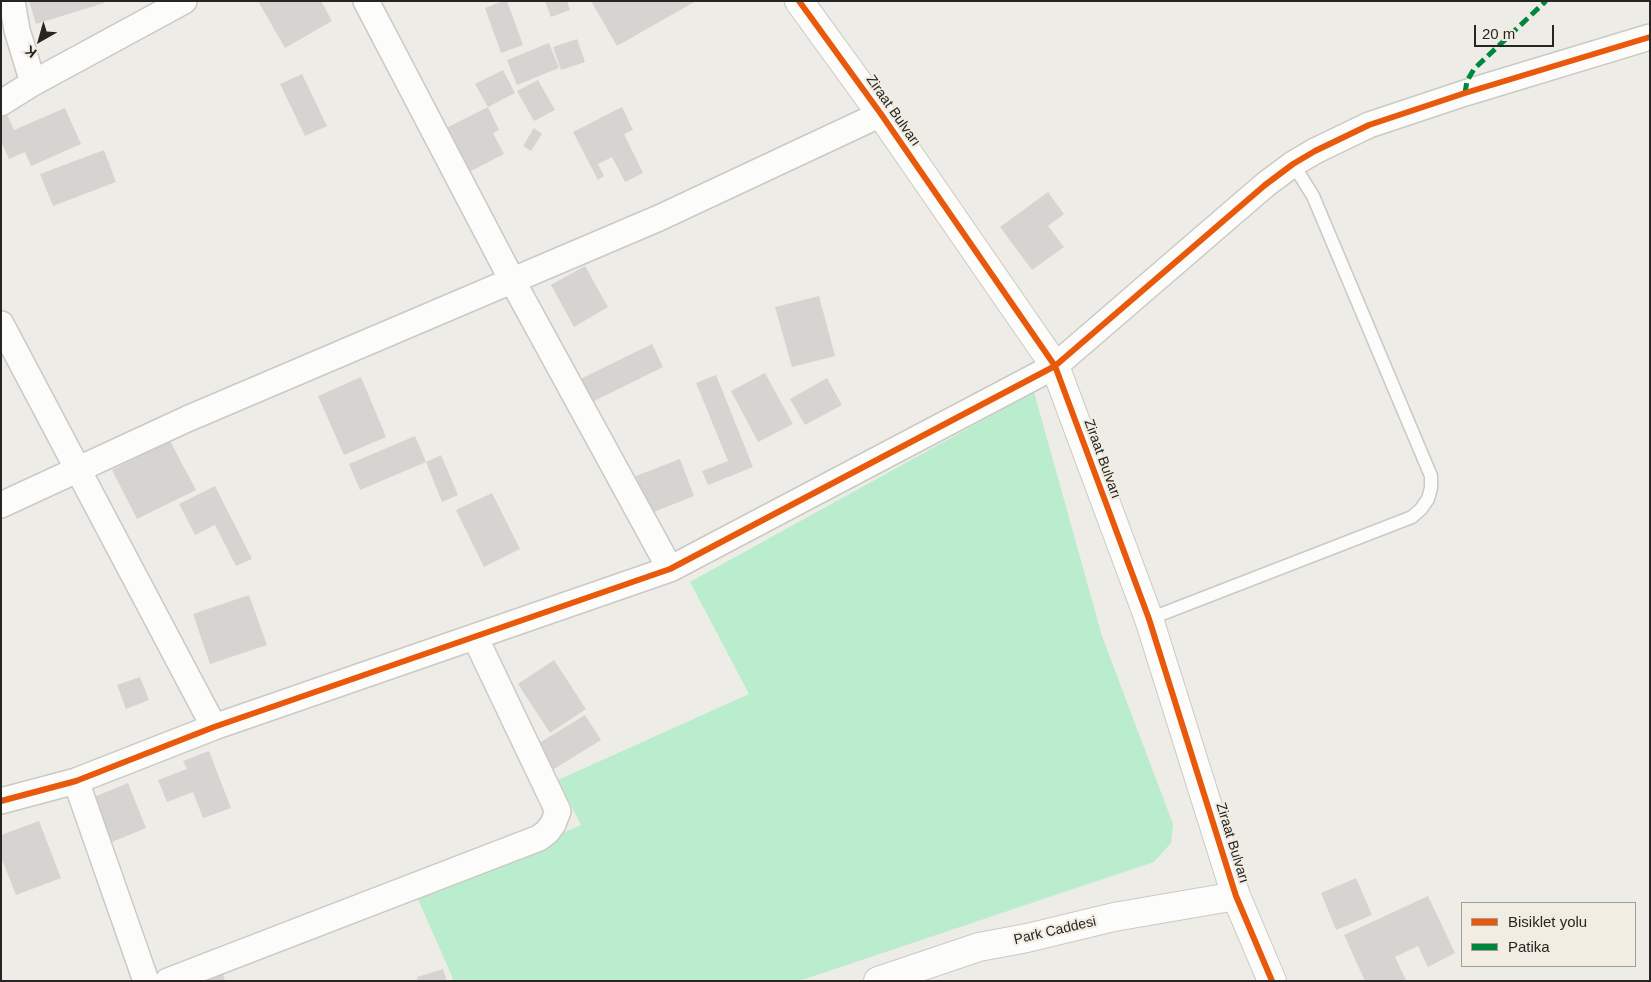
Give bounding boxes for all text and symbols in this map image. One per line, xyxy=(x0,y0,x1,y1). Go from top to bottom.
north arrow xyxy=(15,15,65,65)
scale bar xyxy=(1476,15,1556,47)
text: 20 m xyxy=(1482,25,1515,42)
text: K xyxy=(22,42,40,61)
street label: Ziraat Bulvarı xyxy=(862,72,924,150)
street label: Ziraat Bulvarı xyxy=(1080,417,1124,501)
street label: Ziraat Bulvarı xyxy=(1212,801,1252,885)
legend xyxy=(1461,902,1636,967)
street label: Park Caddesi xyxy=(1012,913,1098,949)
text: Bisiklet yolu xyxy=(1508,913,1587,930)
text: Patika xyxy=(1508,938,1550,955)

